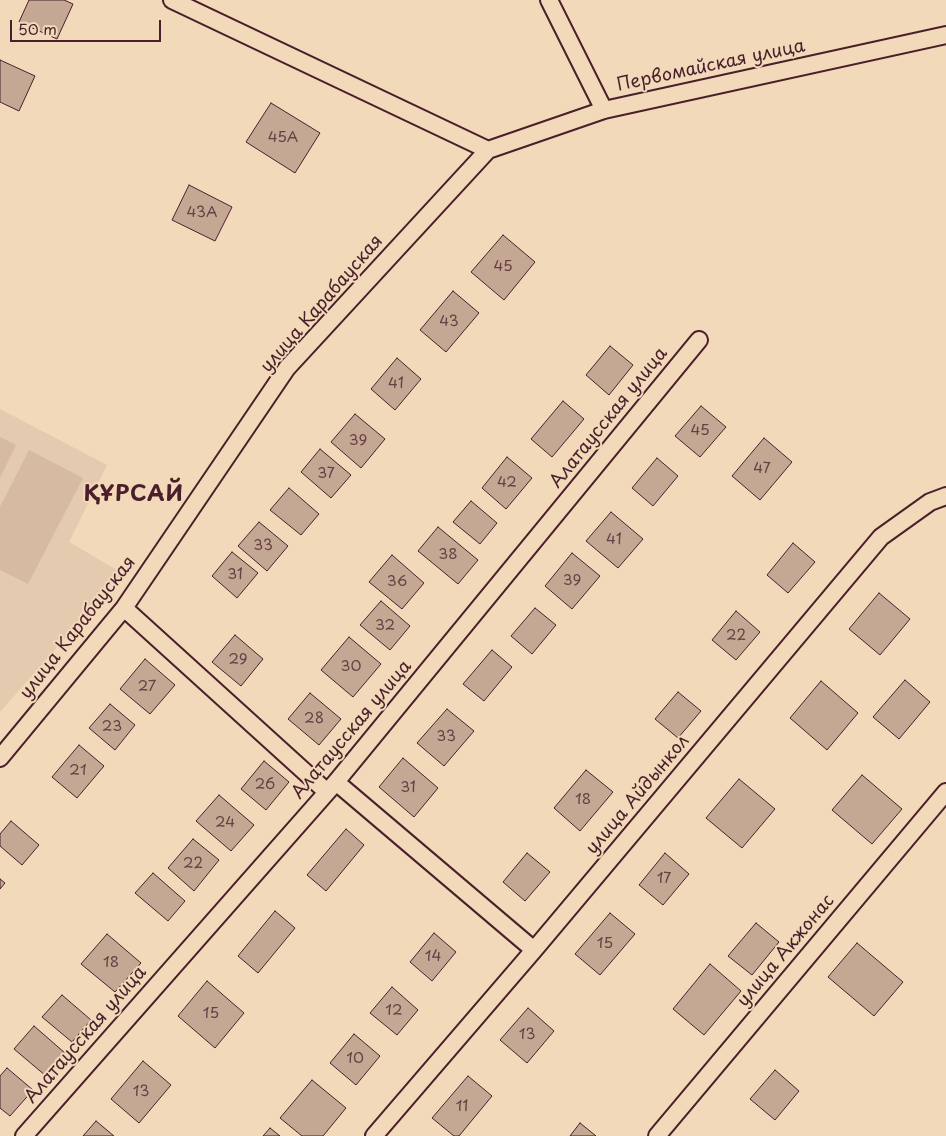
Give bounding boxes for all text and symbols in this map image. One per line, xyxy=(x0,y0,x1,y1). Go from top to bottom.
scale bar xyxy=(12,10,164,42)
text: 50 m xyxy=(18,17,57,40)
street label: Первомайская улица xyxy=(615,35,807,97)
house number: 45А xyxy=(268,129,298,147)
house number: 43А xyxy=(187,204,217,222)
street label: улица Карабауская xyxy=(256,231,388,377)
house number: 45 xyxy=(493,258,513,276)
house number: 43 xyxy=(439,313,459,331)
street label: Алатаусская улица xyxy=(546,343,672,493)
house number: 41 xyxy=(388,375,404,393)
house number: 45 xyxy=(690,422,710,440)
house number: 39 xyxy=(349,432,367,450)
house number: 47 xyxy=(753,460,771,478)
house number: 37 xyxy=(317,465,335,483)
house number: 42 xyxy=(497,474,517,492)
district label: ҚҰРСАЙ xyxy=(84,482,184,508)
house number: 41 xyxy=(606,531,622,549)
house number: 33 xyxy=(253,537,273,555)
house number: 38 xyxy=(438,546,458,564)
street label: улица Карабауская xyxy=(16,552,140,704)
house number: 31 xyxy=(227,566,243,584)
house number: 39 xyxy=(563,572,581,590)
house number: 36 xyxy=(387,573,407,591)
house number: 32 xyxy=(375,617,395,635)
house number: 22 xyxy=(726,627,746,645)
house number: 29 xyxy=(228,651,248,669)
street label: Алатаусская улица xyxy=(288,656,416,804)
house number: 30 xyxy=(341,658,361,676)
house number: 27 xyxy=(138,678,156,696)
house number: 28 xyxy=(304,710,324,728)
house number: 23 xyxy=(102,718,122,736)
house number: 33 xyxy=(436,728,456,746)
street label: улица Айдынкол xyxy=(582,731,694,859)
house number: 21 xyxy=(69,762,87,780)
house number: 26 xyxy=(255,776,275,794)
house number: 31 xyxy=(400,779,416,797)
house number: 18 xyxy=(575,791,591,809)
house number: 24 xyxy=(215,814,235,832)
house number: 22 xyxy=(183,855,203,873)
house number: 17 xyxy=(657,870,671,888)
street label: улица Акжонас xyxy=(733,891,839,1011)
house number: 15 xyxy=(597,935,613,953)
house number: 14 xyxy=(425,948,441,966)
house number: 18 xyxy=(103,954,119,972)
street label: Алатаусская улица xyxy=(21,962,151,1108)
house number: 12 xyxy=(385,1002,403,1020)
house number: 15 xyxy=(203,1005,219,1023)
house number: 13 xyxy=(519,1026,535,1044)
house number: 10 xyxy=(346,1050,364,1068)
house number: 13 xyxy=(133,1083,149,1101)
house number: 11 xyxy=(456,1098,468,1116)

